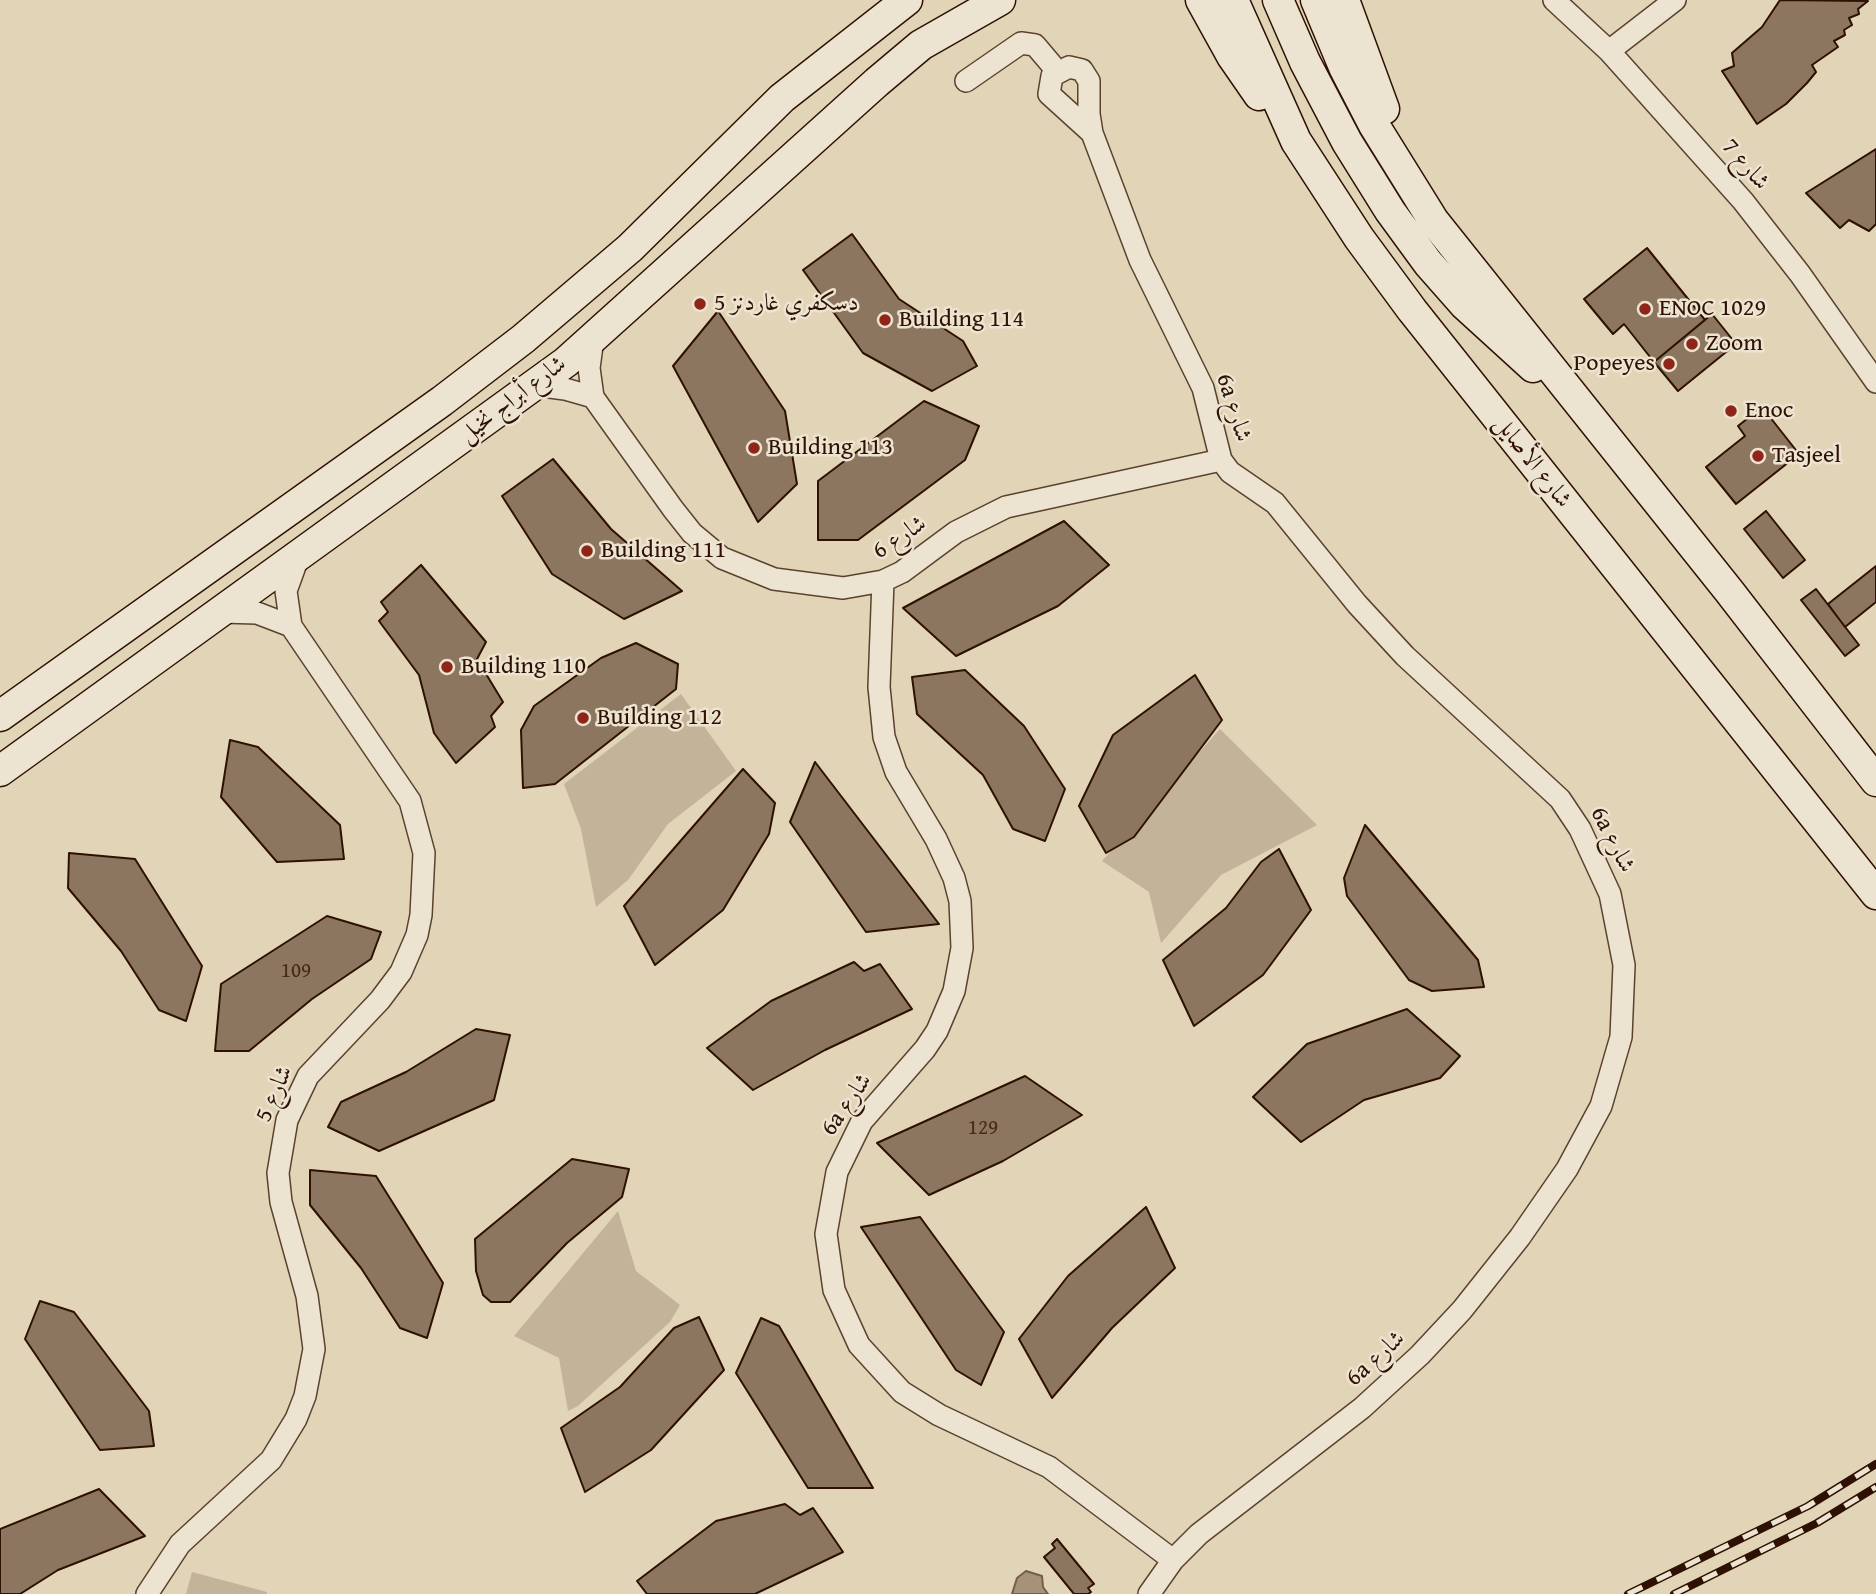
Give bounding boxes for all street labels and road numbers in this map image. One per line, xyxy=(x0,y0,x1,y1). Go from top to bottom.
street label: شارع 7 xyxy=(1715,133,1775,197)
street label: شارع أبراج نخيل xyxy=(454,350,572,450)
street label: 6a شارع xyxy=(1209,370,1257,446)
street label: شارع الأصايل xyxy=(1487,410,1577,514)
street label: شارع 6 xyxy=(868,510,932,566)
street label: 6a شارع xyxy=(1583,802,1641,878)
street label: شارع 5 xyxy=(250,1061,300,1127)
street label: 6a شارع xyxy=(815,1068,879,1142)
street label: 6a شارع xyxy=(1340,1325,1412,1393)

